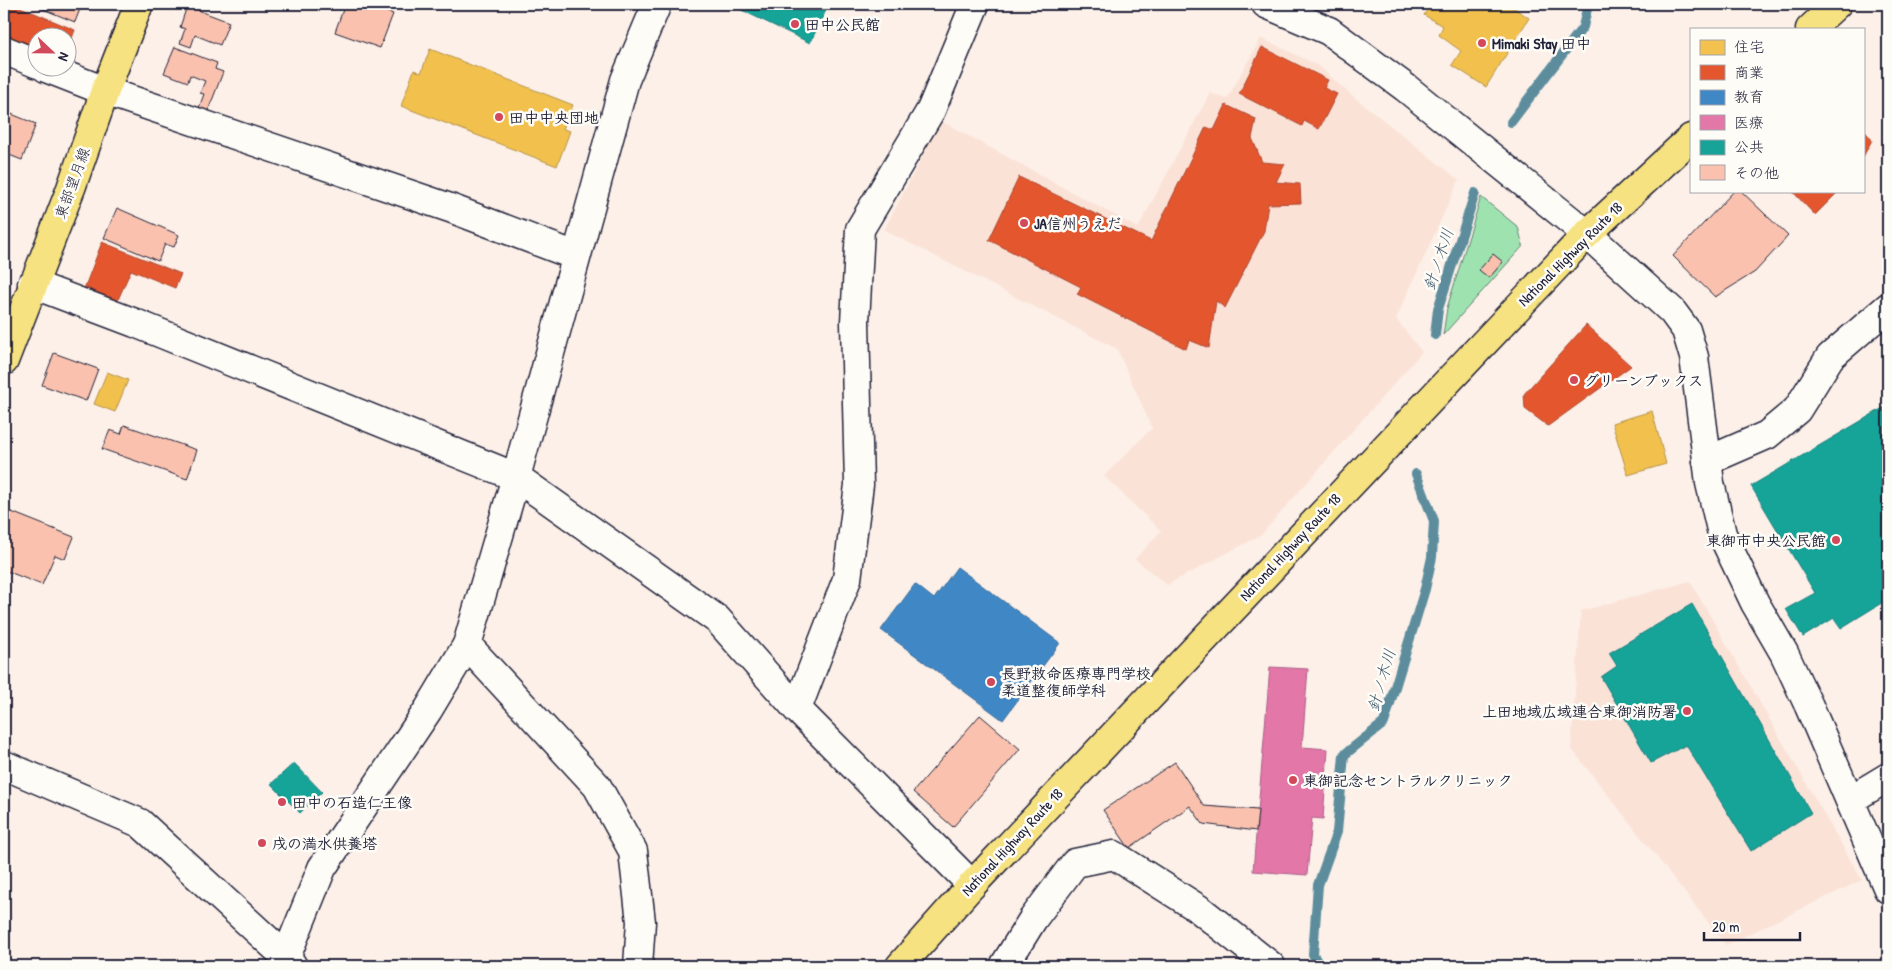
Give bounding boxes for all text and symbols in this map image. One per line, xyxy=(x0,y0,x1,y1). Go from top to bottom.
place label: 田中公民館 xyxy=(805,14,880,35)
marker: 田中公民館 xyxy=(789,18,801,30)
north arrow xyxy=(28,28,78,78)
legend xyxy=(1690,28,1864,192)
place label: Mimaki Stay 田中 xyxy=(1492,33,1591,55)
text: 住宅 xyxy=(1734,36,1764,57)
marker: Mimaki Stay 田中 xyxy=(1476,37,1488,49)
text: N xyxy=(54,50,75,65)
text: 商業 xyxy=(1734,62,1764,83)
text: 教育 xyxy=(1734,86,1764,107)
place label: 田中中央団地 xyxy=(509,107,599,128)
marker: 田中中央団地 xyxy=(493,111,505,123)
text: 医療 xyxy=(1734,112,1764,133)
text: 公共 xyxy=(1734,136,1764,157)
street label: 東部望月線 xyxy=(49,144,95,222)
text: その他 xyxy=(1734,162,1779,183)
street label: National Highway Route 18 xyxy=(1513,197,1627,311)
place label: JA信州うえだ xyxy=(1034,213,1122,234)
marker: JA信州うえだ xyxy=(1018,217,1030,229)
water label: 針ノ木川 xyxy=(1418,225,1458,293)
place label: グリーンブックス xyxy=(1584,370,1703,391)
marker: グリーンブックス xyxy=(1568,374,1580,386)
street label: National Highway Route 18 xyxy=(1235,489,1345,605)
place label: 東御市中央公民館 xyxy=(1706,530,1826,551)
marker: 東御市中央公民館 xyxy=(1830,534,1842,546)
water label: 針ノ木川 xyxy=(1362,646,1400,714)
place label: 長野救命医療専門学校 柔道整復師学科 xyxy=(1001,663,1151,701)
marker: 長野救命医療専門学校 柔道整復師学科 xyxy=(985,676,997,688)
place label: 上田地域広域連合東御消防署 xyxy=(1482,701,1677,722)
marker: 上田地域広域連合東御消防署 xyxy=(1681,705,1693,717)
place label: 東御記念セントラルクリニック xyxy=(1303,770,1512,791)
marker: 東御記念セントラルクリニック xyxy=(1287,774,1299,786)
street label: National Highway Route 18 xyxy=(957,784,1067,900)
place label: 田中の石造仁王像 xyxy=(292,792,412,813)
marker: 田中の石造仁王像 xyxy=(276,796,288,808)
place label: 戌の満水供養塔 xyxy=(272,833,377,854)
marker: 戌の満水供養塔 xyxy=(256,837,268,849)
scale bar xyxy=(1704,910,1801,942)
text: 20 m xyxy=(1712,916,1739,937)

